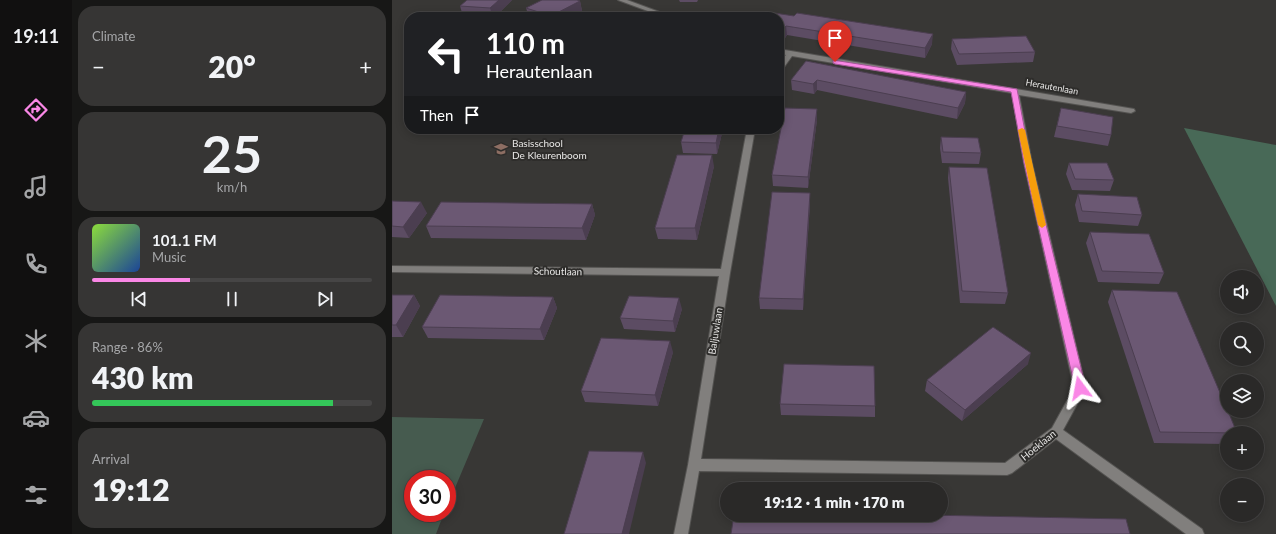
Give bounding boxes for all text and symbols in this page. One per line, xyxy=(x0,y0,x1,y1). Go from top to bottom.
pin xyxy=(818,21,852,62)
text: 19:11 xyxy=(13,25,59,47)
text: 110 m xyxy=(486,26,565,60)
icon: arrive xyxy=(824,27,846,49)
text: Climate xyxy=(92,28,135,44)
icon: left xyxy=(420,28,472,80)
text: 20° xyxy=(208,48,256,84)
text: − xyxy=(92,53,105,80)
text: + xyxy=(359,53,372,80)
text: Herautenlaan xyxy=(486,60,593,82)
street label: Herautenlaan xyxy=(1025,76,1079,97)
icon: directions xyxy=(22,96,50,124)
icon: arrive xyxy=(461,104,483,126)
text: Then xyxy=(420,106,453,124)
text: 25 xyxy=(202,122,262,184)
place label: Basisschool De Kleurenboom xyxy=(512,137,587,161)
school or university icon: Basisschool De Kleurenboom xyxy=(493,141,509,157)
icon: music xyxy=(22,173,50,201)
text: km/h xyxy=(217,179,247,195)
text: 101.1 FM xyxy=(152,231,217,249)
text: Music xyxy=(152,249,186,265)
icon: phone xyxy=(22,250,50,278)
street label: Schoutlaan xyxy=(534,265,582,277)
map controls xyxy=(1220,270,1264,522)
button: sound xyxy=(1220,270,1264,314)
icon: previous xyxy=(128,288,150,310)
icon: pause xyxy=(221,288,243,310)
icon: next xyxy=(314,288,336,310)
street label: Baljuwlaan xyxy=(705,307,725,355)
button: search xyxy=(1220,322,1264,366)
icon: climate xyxy=(22,327,50,355)
text: Range · 86% xyxy=(92,339,163,355)
text: 430 km xyxy=(92,359,193,395)
position arrow xyxy=(1059,367,1101,409)
button: layers xyxy=(1220,374,1264,418)
icon: car xyxy=(22,404,50,432)
button: + xyxy=(1220,426,1264,470)
street label: Hoeklaan xyxy=(1018,427,1058,463)
text: Arrival xyxy=(92,451,129,467)
speed limit sign: 30 xyxy=(404,470,456,522)
text: 19:12 xyxy=(92,471,170,507)
button: − xyxy=(1220,478,1264,522)
icon: filters xyxy=(22,481,50,509)
text: 19:12 · 1 min · 170 m xyxy=(763,493,905,511)

